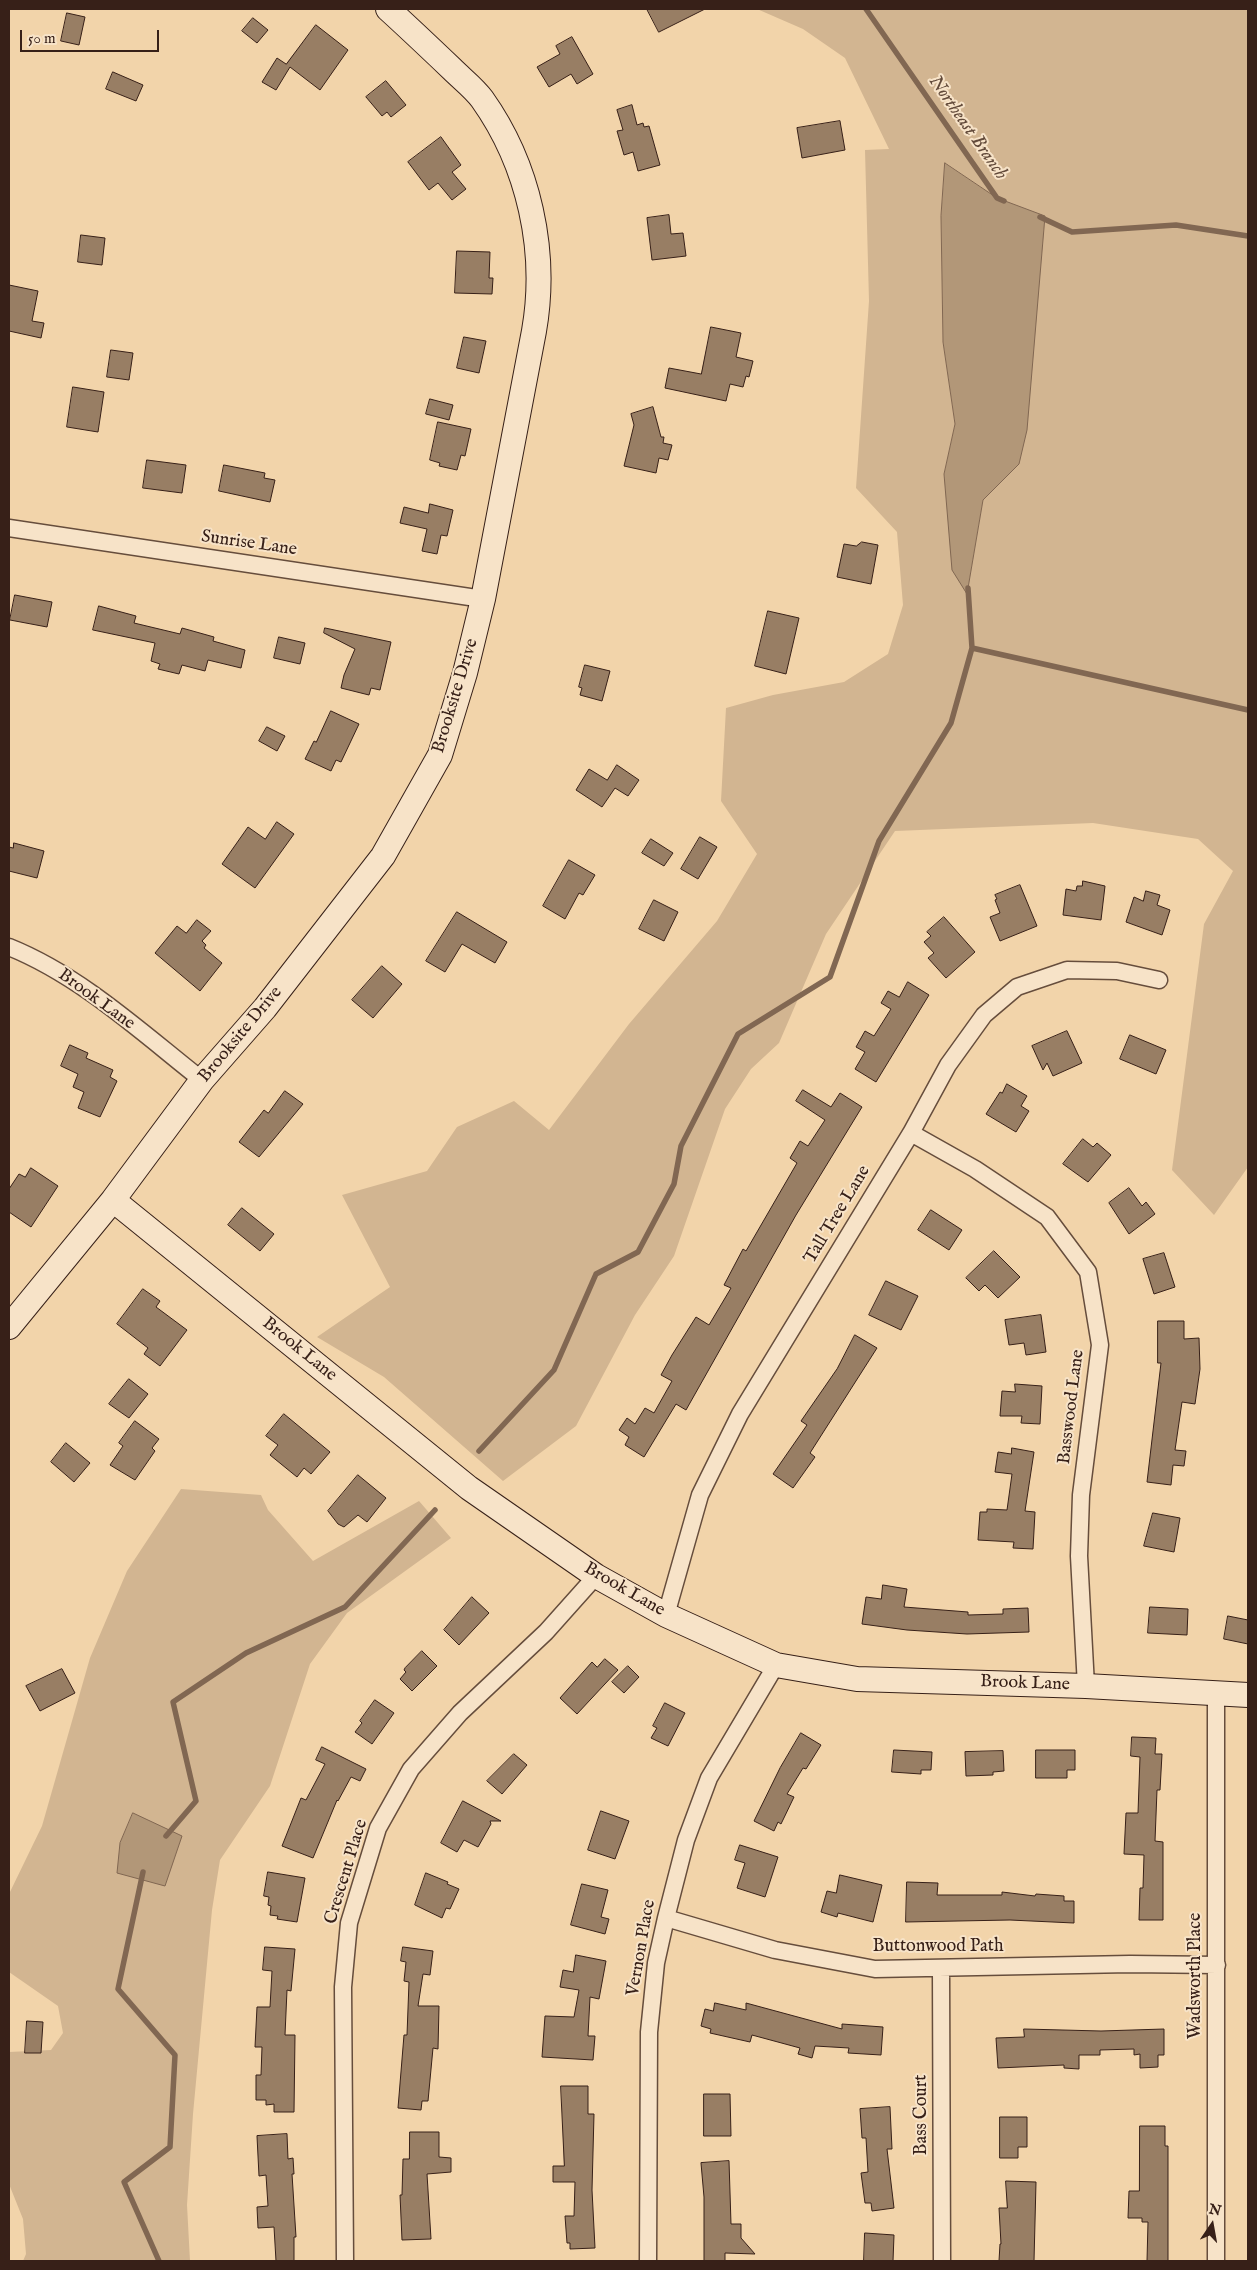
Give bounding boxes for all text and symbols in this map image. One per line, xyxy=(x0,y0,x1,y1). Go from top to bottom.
scale bar xyxy=(22,20,161,52)
text: 50 m xyxy=(28,29,56,48)
water label: Northeast Branch xyxy=(923,71,1011,185)
street label: Sunrise Lane xyxy=(200,527,298,561)
street label: Brooksite Drive xyxy=(428,636,484,756)
street label: Brook Lane xyxy=(53,965,139,1035)
street label: Brooksite Drive xyxy=(195,983,287,1087)
street label: Tall Tree Lane xyxy=(800,1162,876,1268)
street label: Brook Lane xyxy=(257,1313,341,1387)
street label: Basswood Lane xyxy=(1054,1348,1090,1466)
street label: Brook Lane xyxy=(580,1558,668,1622)
street label: Brook Lane xyxy=(980,1672,1070,1696)
street label: Crescent Place xyxy=(321,1817,373,1927)
street label: Vernon Place xyxy=(623,1898,661,1998)
street label: Wadsworth Place xyxy=(1185,1913,1207,2039)
street label: Buttonwood Path xyxy=(872,1936,1004,1958)
street label: Bass Court xyxy=(911,2075,933,2155)
north arrow xyxy=(1187,2200,1237,2250)
text: N xyxy=(1207,2200,1223,2220)

